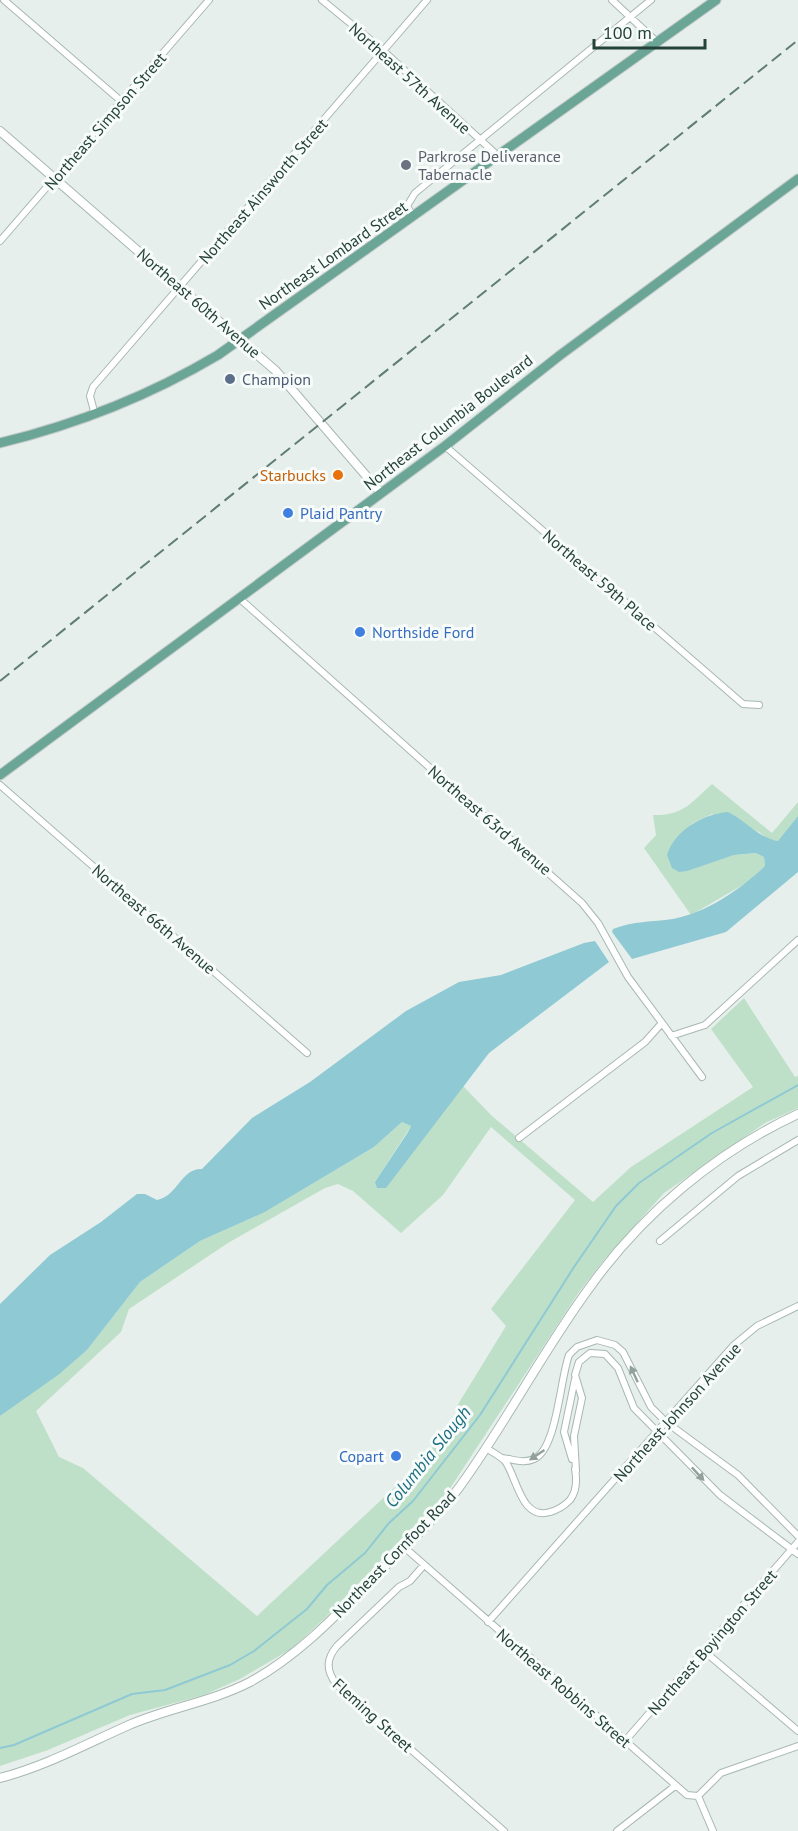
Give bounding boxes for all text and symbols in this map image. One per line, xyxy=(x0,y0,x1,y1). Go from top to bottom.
scale bar xyxy=(594,12,705,50)
street label: Northeast 57th Avenue xyxy=(345,18,475,138)
text: 100 m xyxy=(603,21,652,44)
street label: Northeast Simpson Street xyxy=(40,48,171,194)
street label: Northeast Ainsworth Street xyxy=(194,114,332,268)
place label: Parkrose Deliverance Tabernacle xyxy=(418,146,561,184)
marker: Parkrose Deliverance Tabernacle xyxy=(399,158,413,172)
street label: Northeast Lombard Street xyxy=(255,196,412,314)
street label: Northeast 60th Avenue xyxy=(133,244,265,362)
street label: Northeast Columbia Boulevard xyxy=(359,350,537,494)
place label: Champion xyxy=(242,369,311,389)
marker: Champion xyxy=(223,372,237,386)
place label: Starbucks xyxy=(260,465,326,485)
marker: Starbucks xyxy=(331,468,345,482)
place label: Plaid Pantry xyxy=(300,503,383,523)
marker: Plaid Pantry xyxy=(281,506,295,520)
street label: Northeast 59th Place xyxy=(539,525,661,635)
place label: Northside Ford xyxy=(372,622,474,642)
marker: Northside Ford xyxy=(353,625,367,639)
street label: Northeast 63rd Avenue xyxy=(424,761,556,879)
street label: Northeast 66th Avenue xyxy=(88,860,220,978)
street label: Northeast Johnson Avenue xyxy=(609,1338,745,1486)
one-way arrow xyxy=(629,1366,638,1383)
water label: Columbia Slough xyxy=(380,1401,476,1512)
place label: Copart xyxy=(339,1446,385,1466)
marker: Copart xyxy=(389,1449,403,1463)
one-way arrow xyxy=(530,1449,546,1461)
one-way arrow xyxy=(691,1467,705,1482)
street label: Northeast Cornfoot Road xyxy=(328,1486,460,1622)
street label: Northeast Boyington Street xyxy=(643,1565,781,1719)
street label: Northeast Robbins Street xyxy=(493,1624,636,1752)
street label: Fleming Street xyxy=(329,1674,418,1757)

